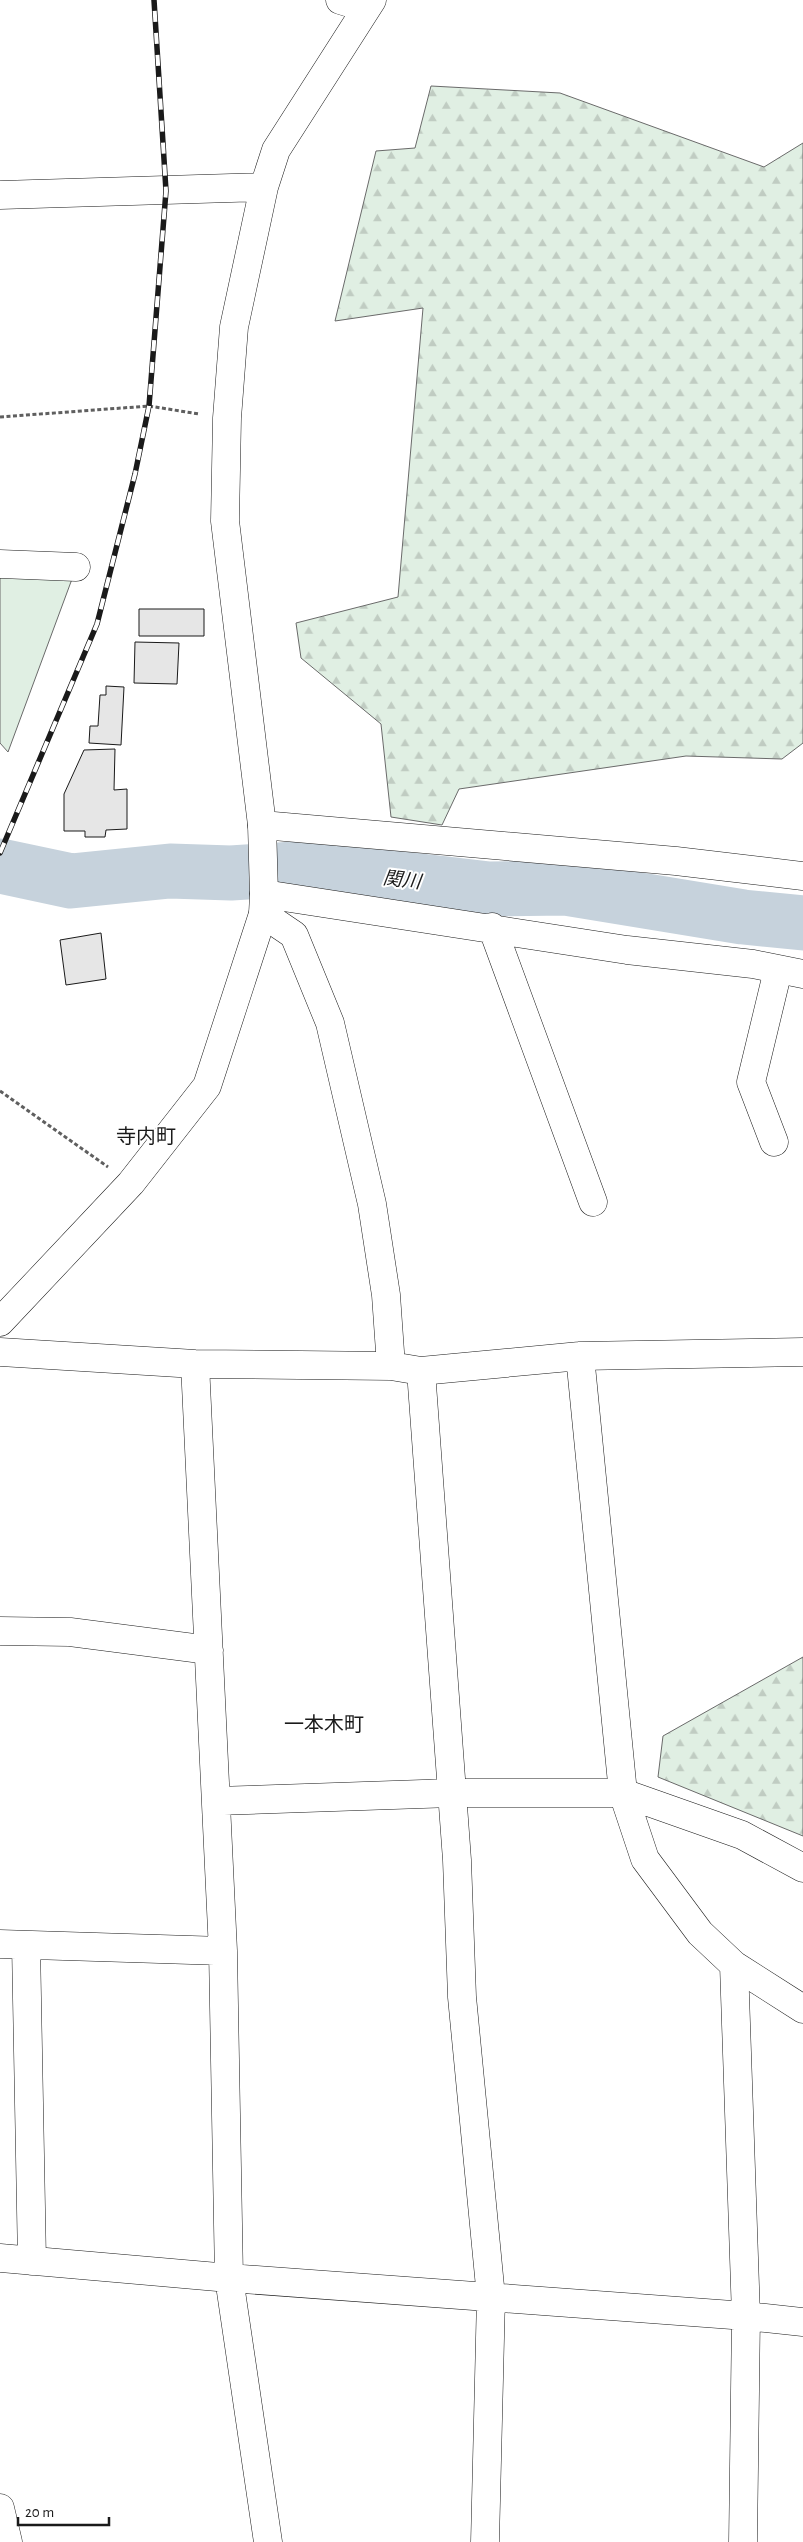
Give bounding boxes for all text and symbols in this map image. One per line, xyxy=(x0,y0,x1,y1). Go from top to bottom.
water label: 関川 xyxy=(382,868,424,892)
district label: 寺内町 xyxy=(116,1126,176,1147)
district label: 一本木町 xyxy=(284,1714,364,1735)
scale bar xyxy=(18,2494,109,2526)
text: 20 m xyxy=(25,2505,54,2520)

